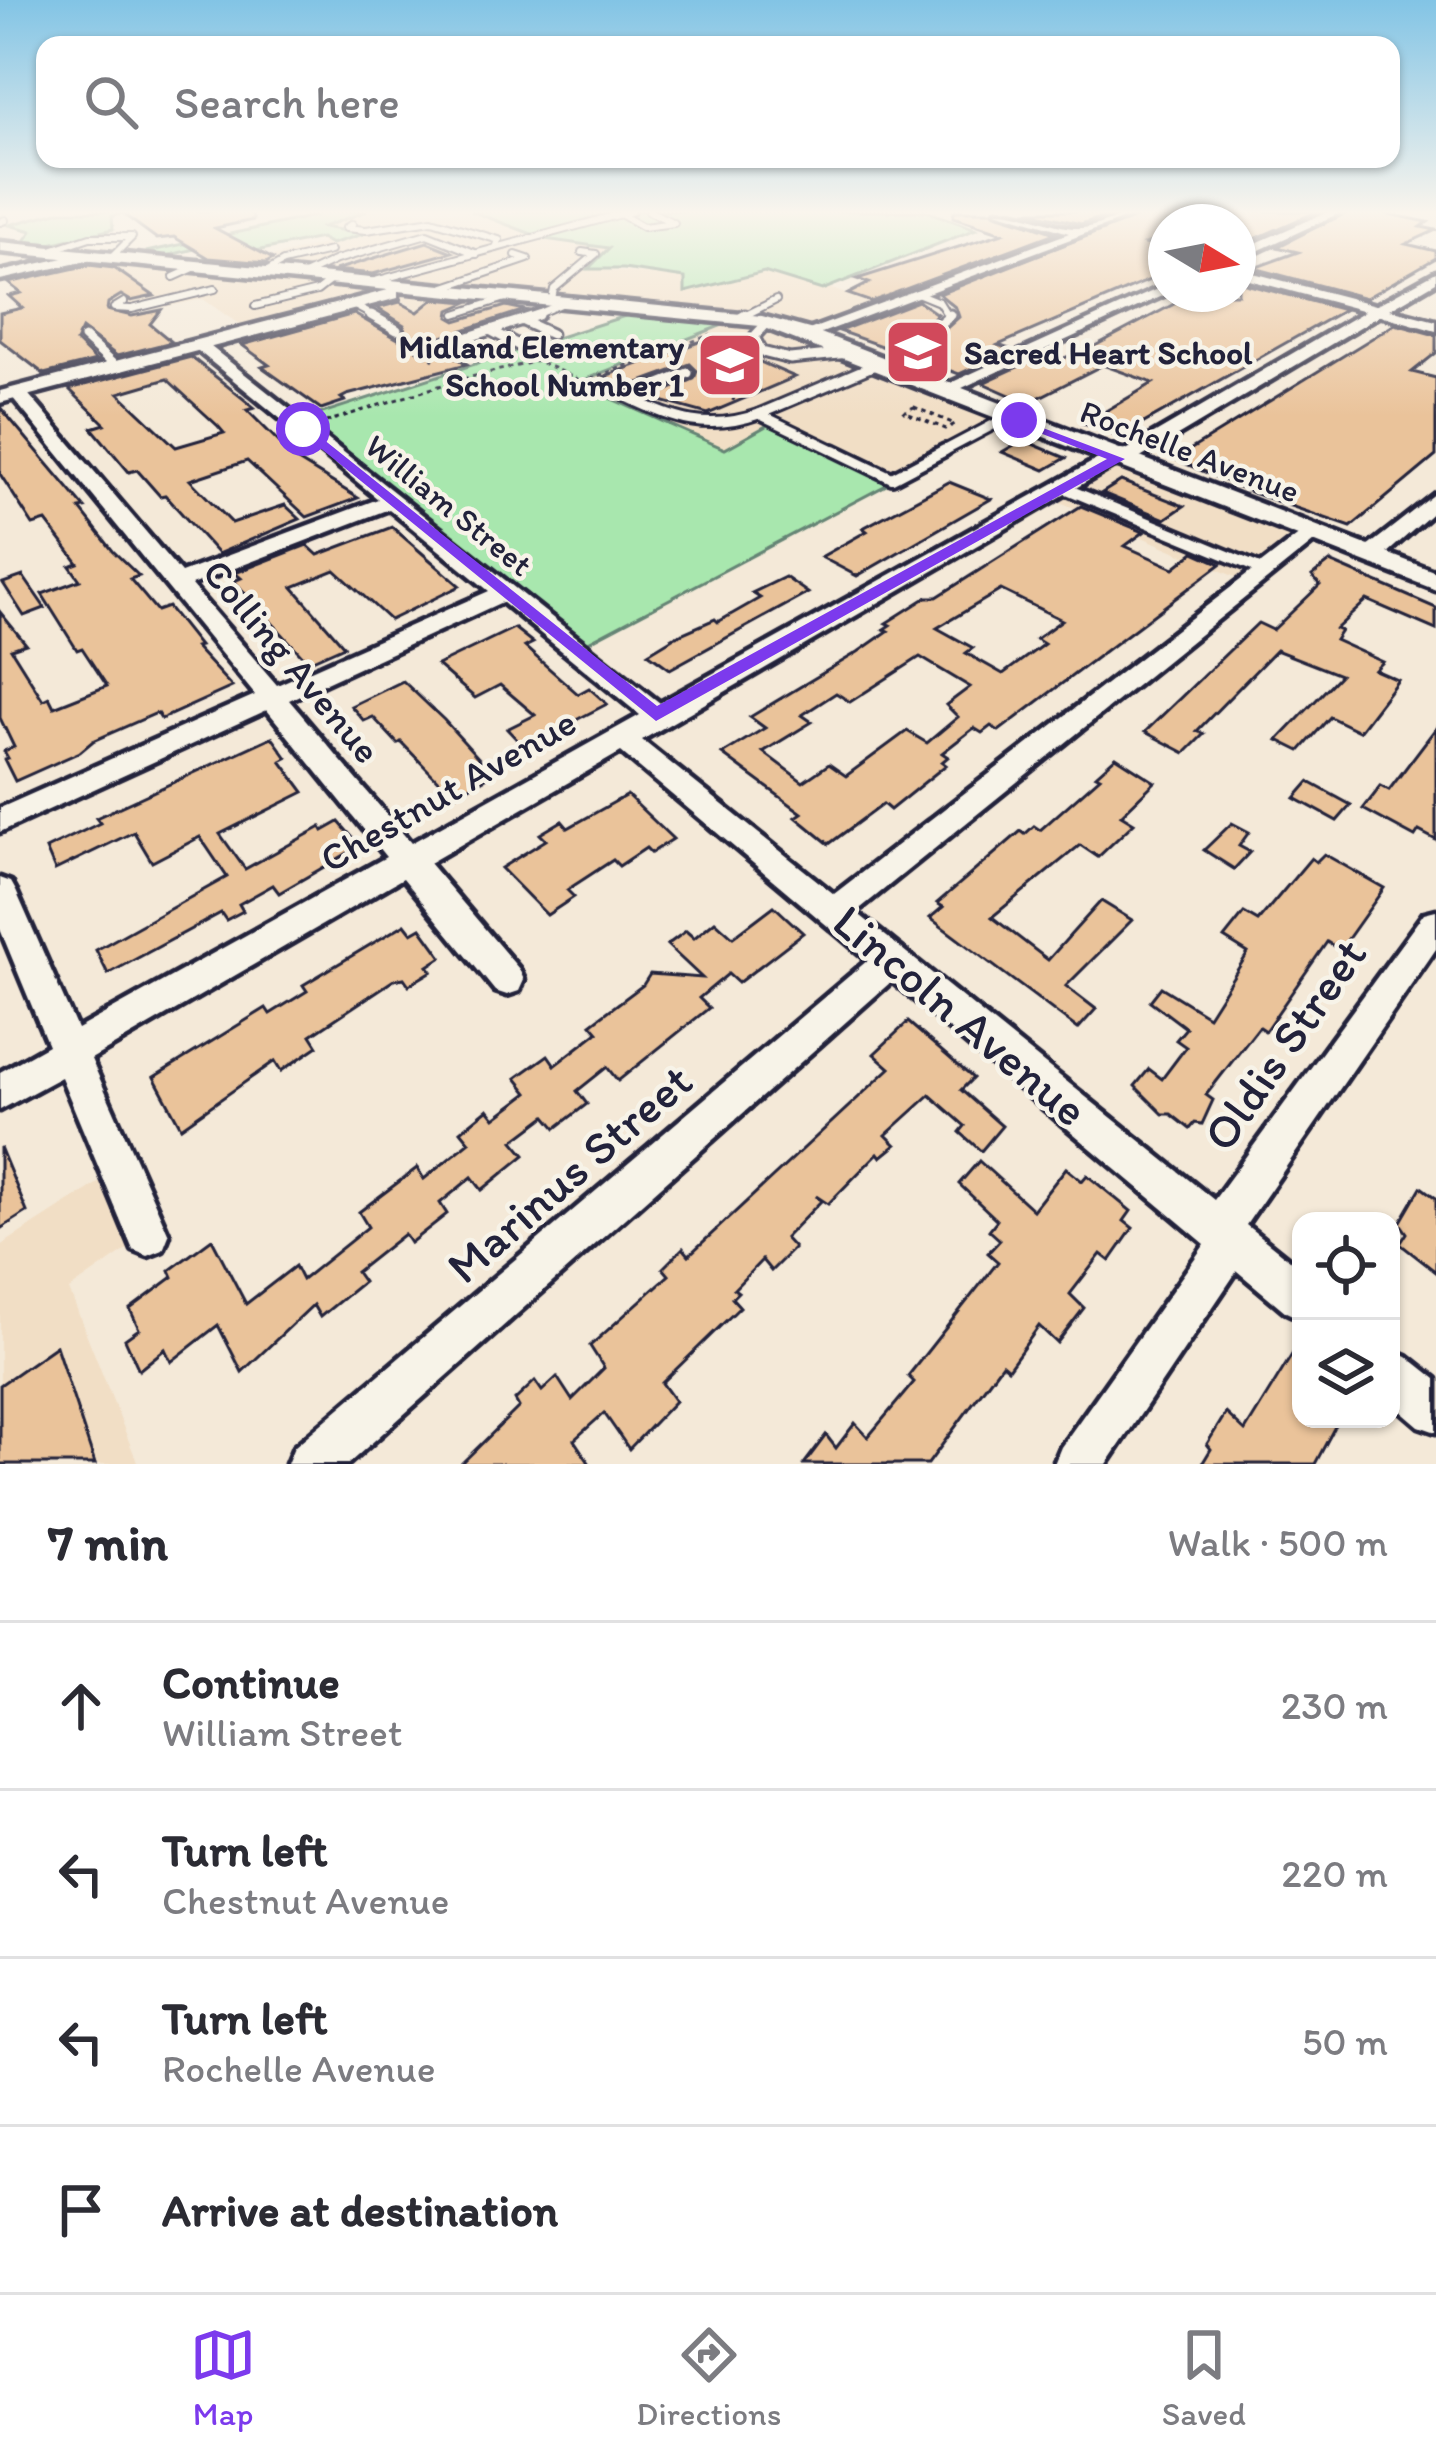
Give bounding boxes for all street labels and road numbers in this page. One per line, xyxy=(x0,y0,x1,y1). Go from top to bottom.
street label: Rochelle Avenue xyxy=(1075,391,1305,511)
street label: William Street xyxy=(358,426,540,584)
street label: Colling Avenue xyxy=(193,549,391,773)
street label: Chestnut Avenue xyxy=(312,698,584,882)
street label: Lincoln Avenue xyxy=(822,892,1100,1138)
street label: Oldis Street xyxy=(1190,927,1378,1161)
street label: Marinus Street xyxy=(435,1051,703,1295)

